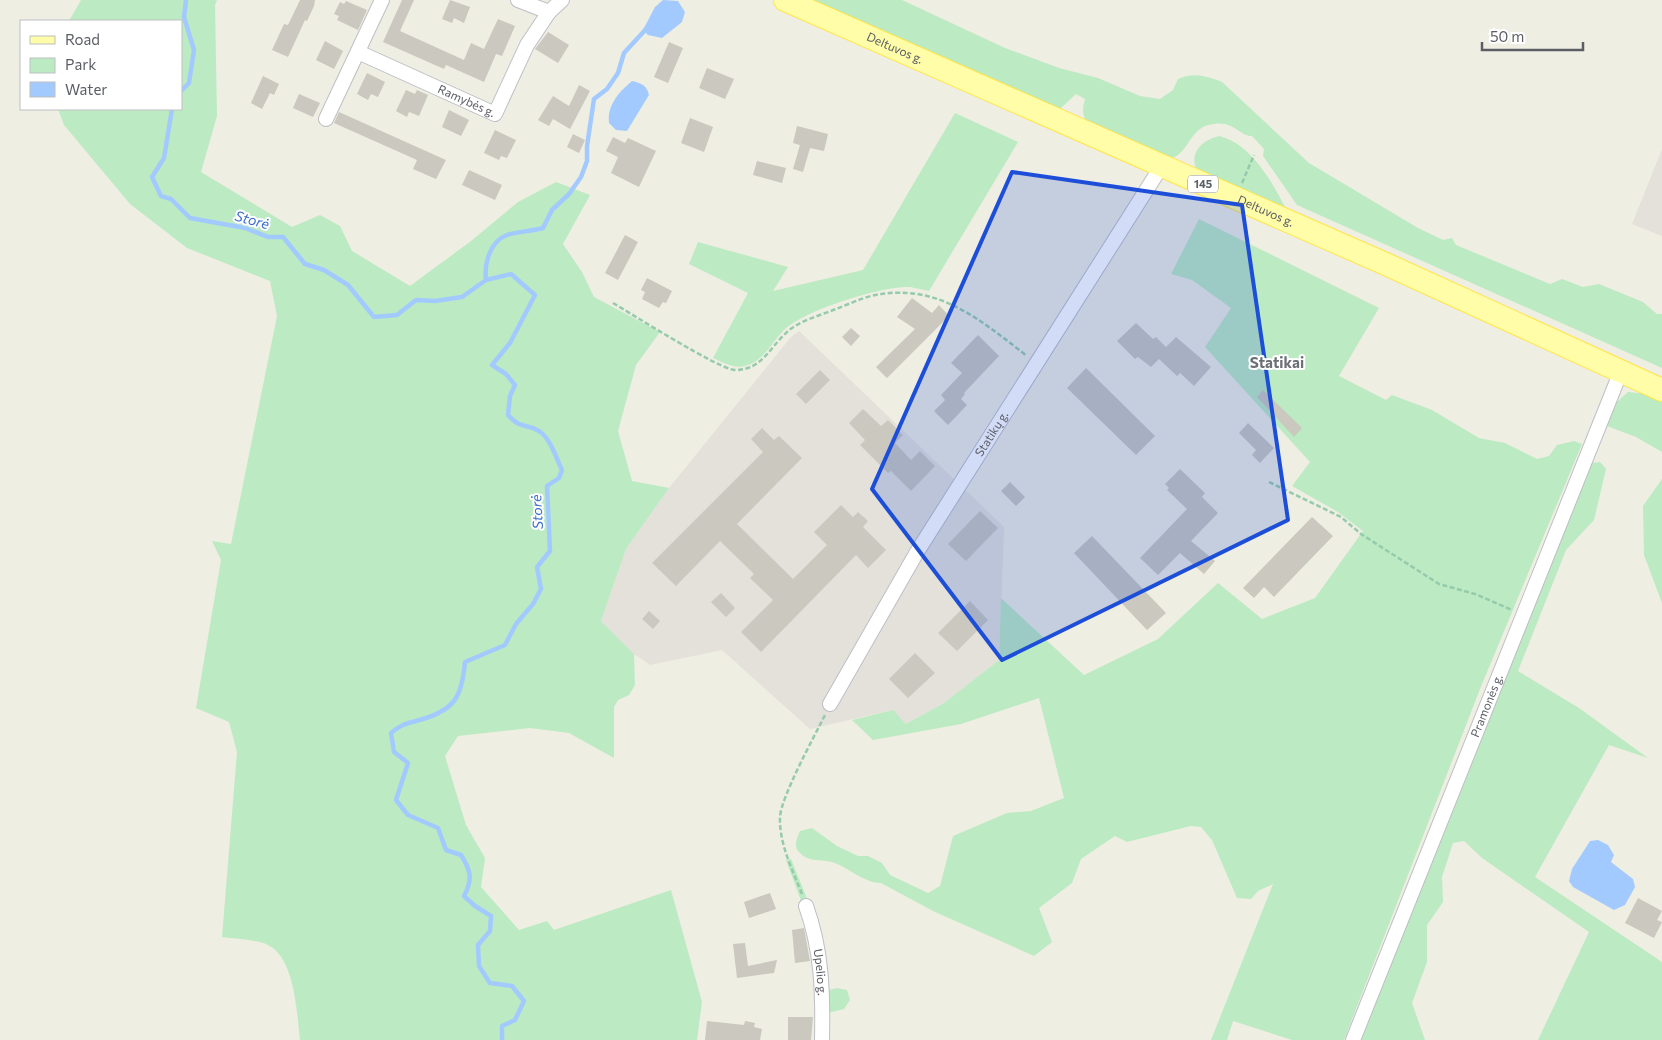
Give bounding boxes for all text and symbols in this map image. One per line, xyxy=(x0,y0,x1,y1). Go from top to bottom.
legend xyxy=(20,20,182,110)
scale bar xyxy=(1482,20,1583,52)
text: 50 m xyxy=(1490,27,1524,45)
street label: Deltuvos g. xyxy=(865,29,926,66)
text: Road xyxy=(65,30,100,48)
text: Park xyxy=(65,55,96,73)
text: Water xyxy=(65,80,107,98)
street label: Ramybės g. xyxy=(436,81,498,119)
road number: 145 xyxy=(1188,175,1218,192)
street label: Deltuvos g. xyxy=(1236,192,1296,229)
water label: Storė xyxy=(233,207,272,232)
district label: Statikai xyxy=(1250,353,1304,371)
street label: Statikų g. xyxy=(971,408,1011,459)
water label: Storė xyxy=(527,494,546,530)
street label: Pramonės g. xyxy=(1467,672,1505,739)
street label: Upelio g. xyxy=(811,948,830,996)

